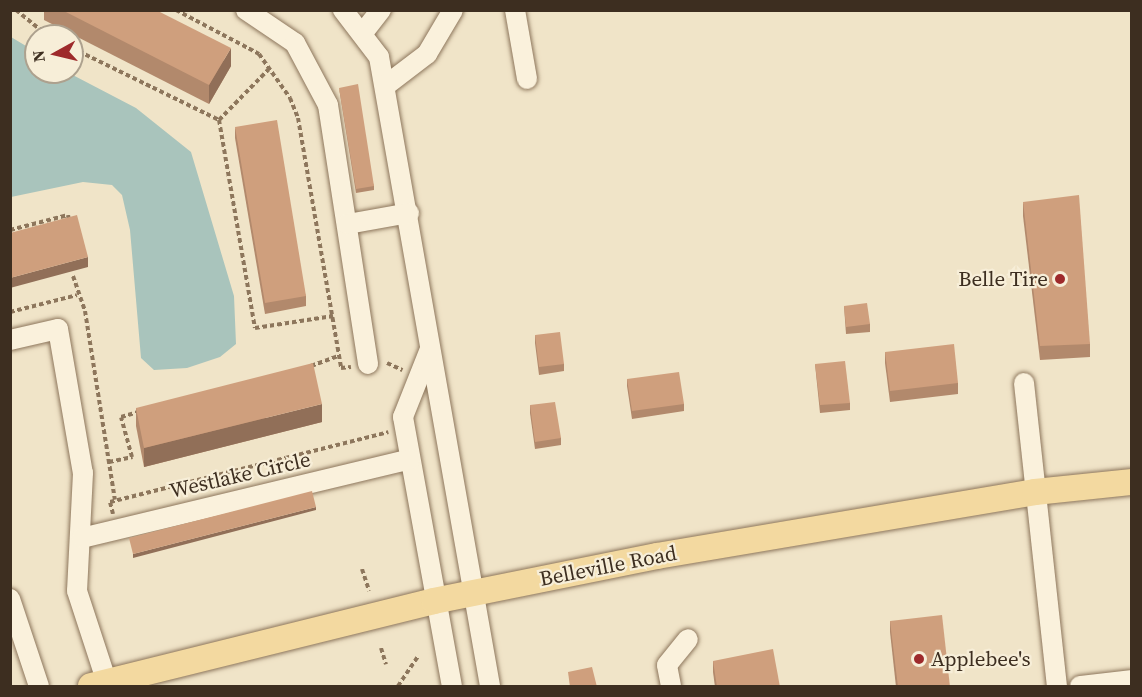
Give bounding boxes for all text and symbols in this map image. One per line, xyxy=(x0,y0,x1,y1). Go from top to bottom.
north arrow xyxy=(24,24,84,84)
text: N xyxy=(26,49,50,64)
place label: Belle Tire xyxy=(958,266,1048,292)
marker: Belle Tire xyxy=(1053,272,1067,286)
street label: Westlake Circle xyxy=(167,447,313,503)
street label: Belleville Road xyxy=(537,540,679,592)
place label: Applebee's xyxy=(931,646,1031,672)
marker: Applebee's xyxy=(912,652,926,666)

